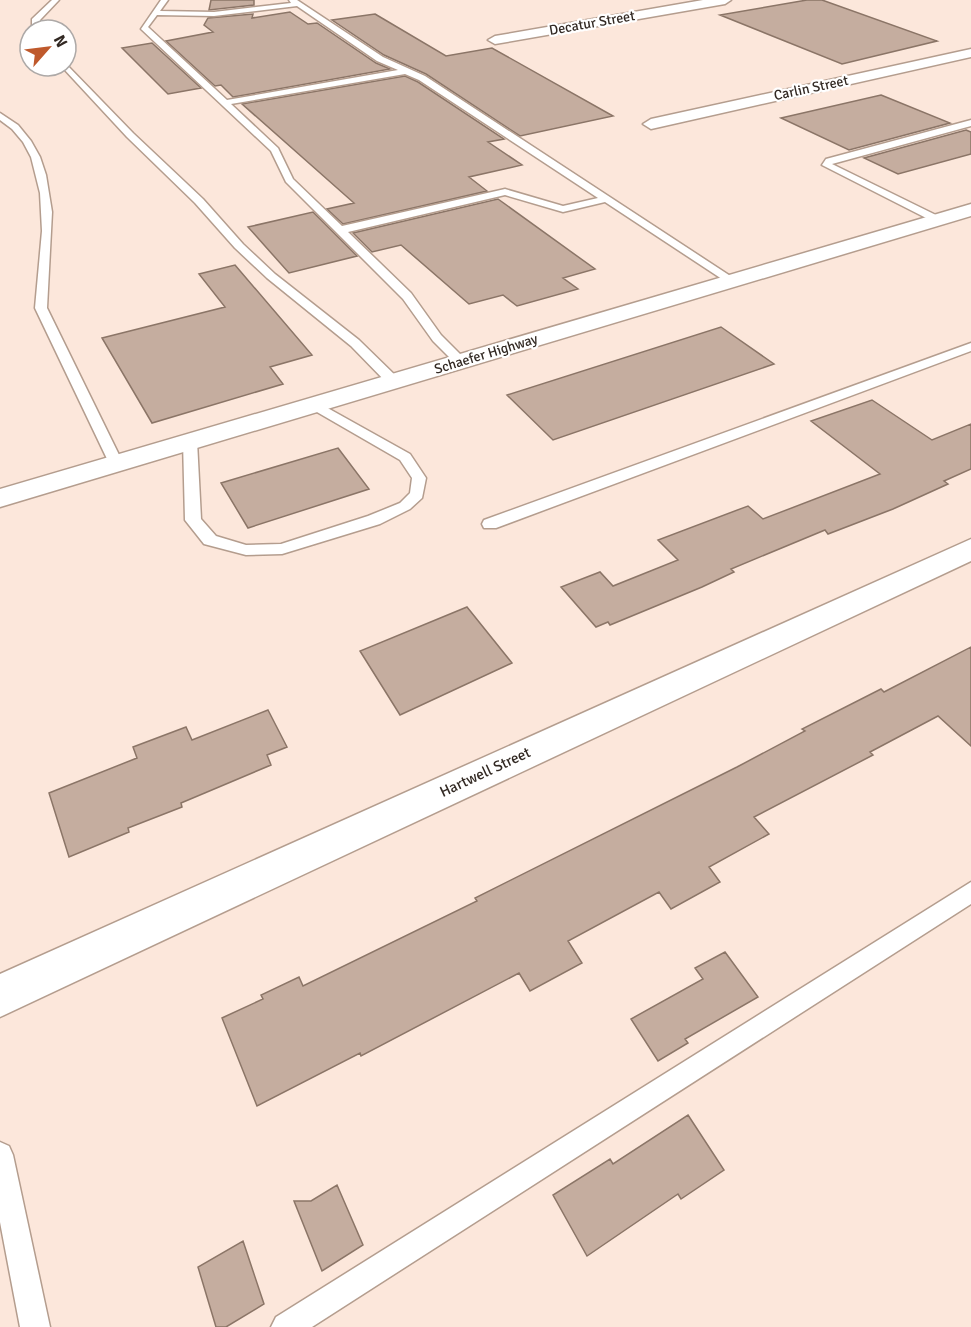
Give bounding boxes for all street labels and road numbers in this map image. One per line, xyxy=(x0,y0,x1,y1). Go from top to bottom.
street label: Decatur Street xyxy=(548,7,636,39)
street label: Carlin Street xyxy=(772,72,850,104)
street label: Schaefer Highway xyxy=(432,330,540,378)
street label: Hartwell Street xyxy=(437,743,533,801)

